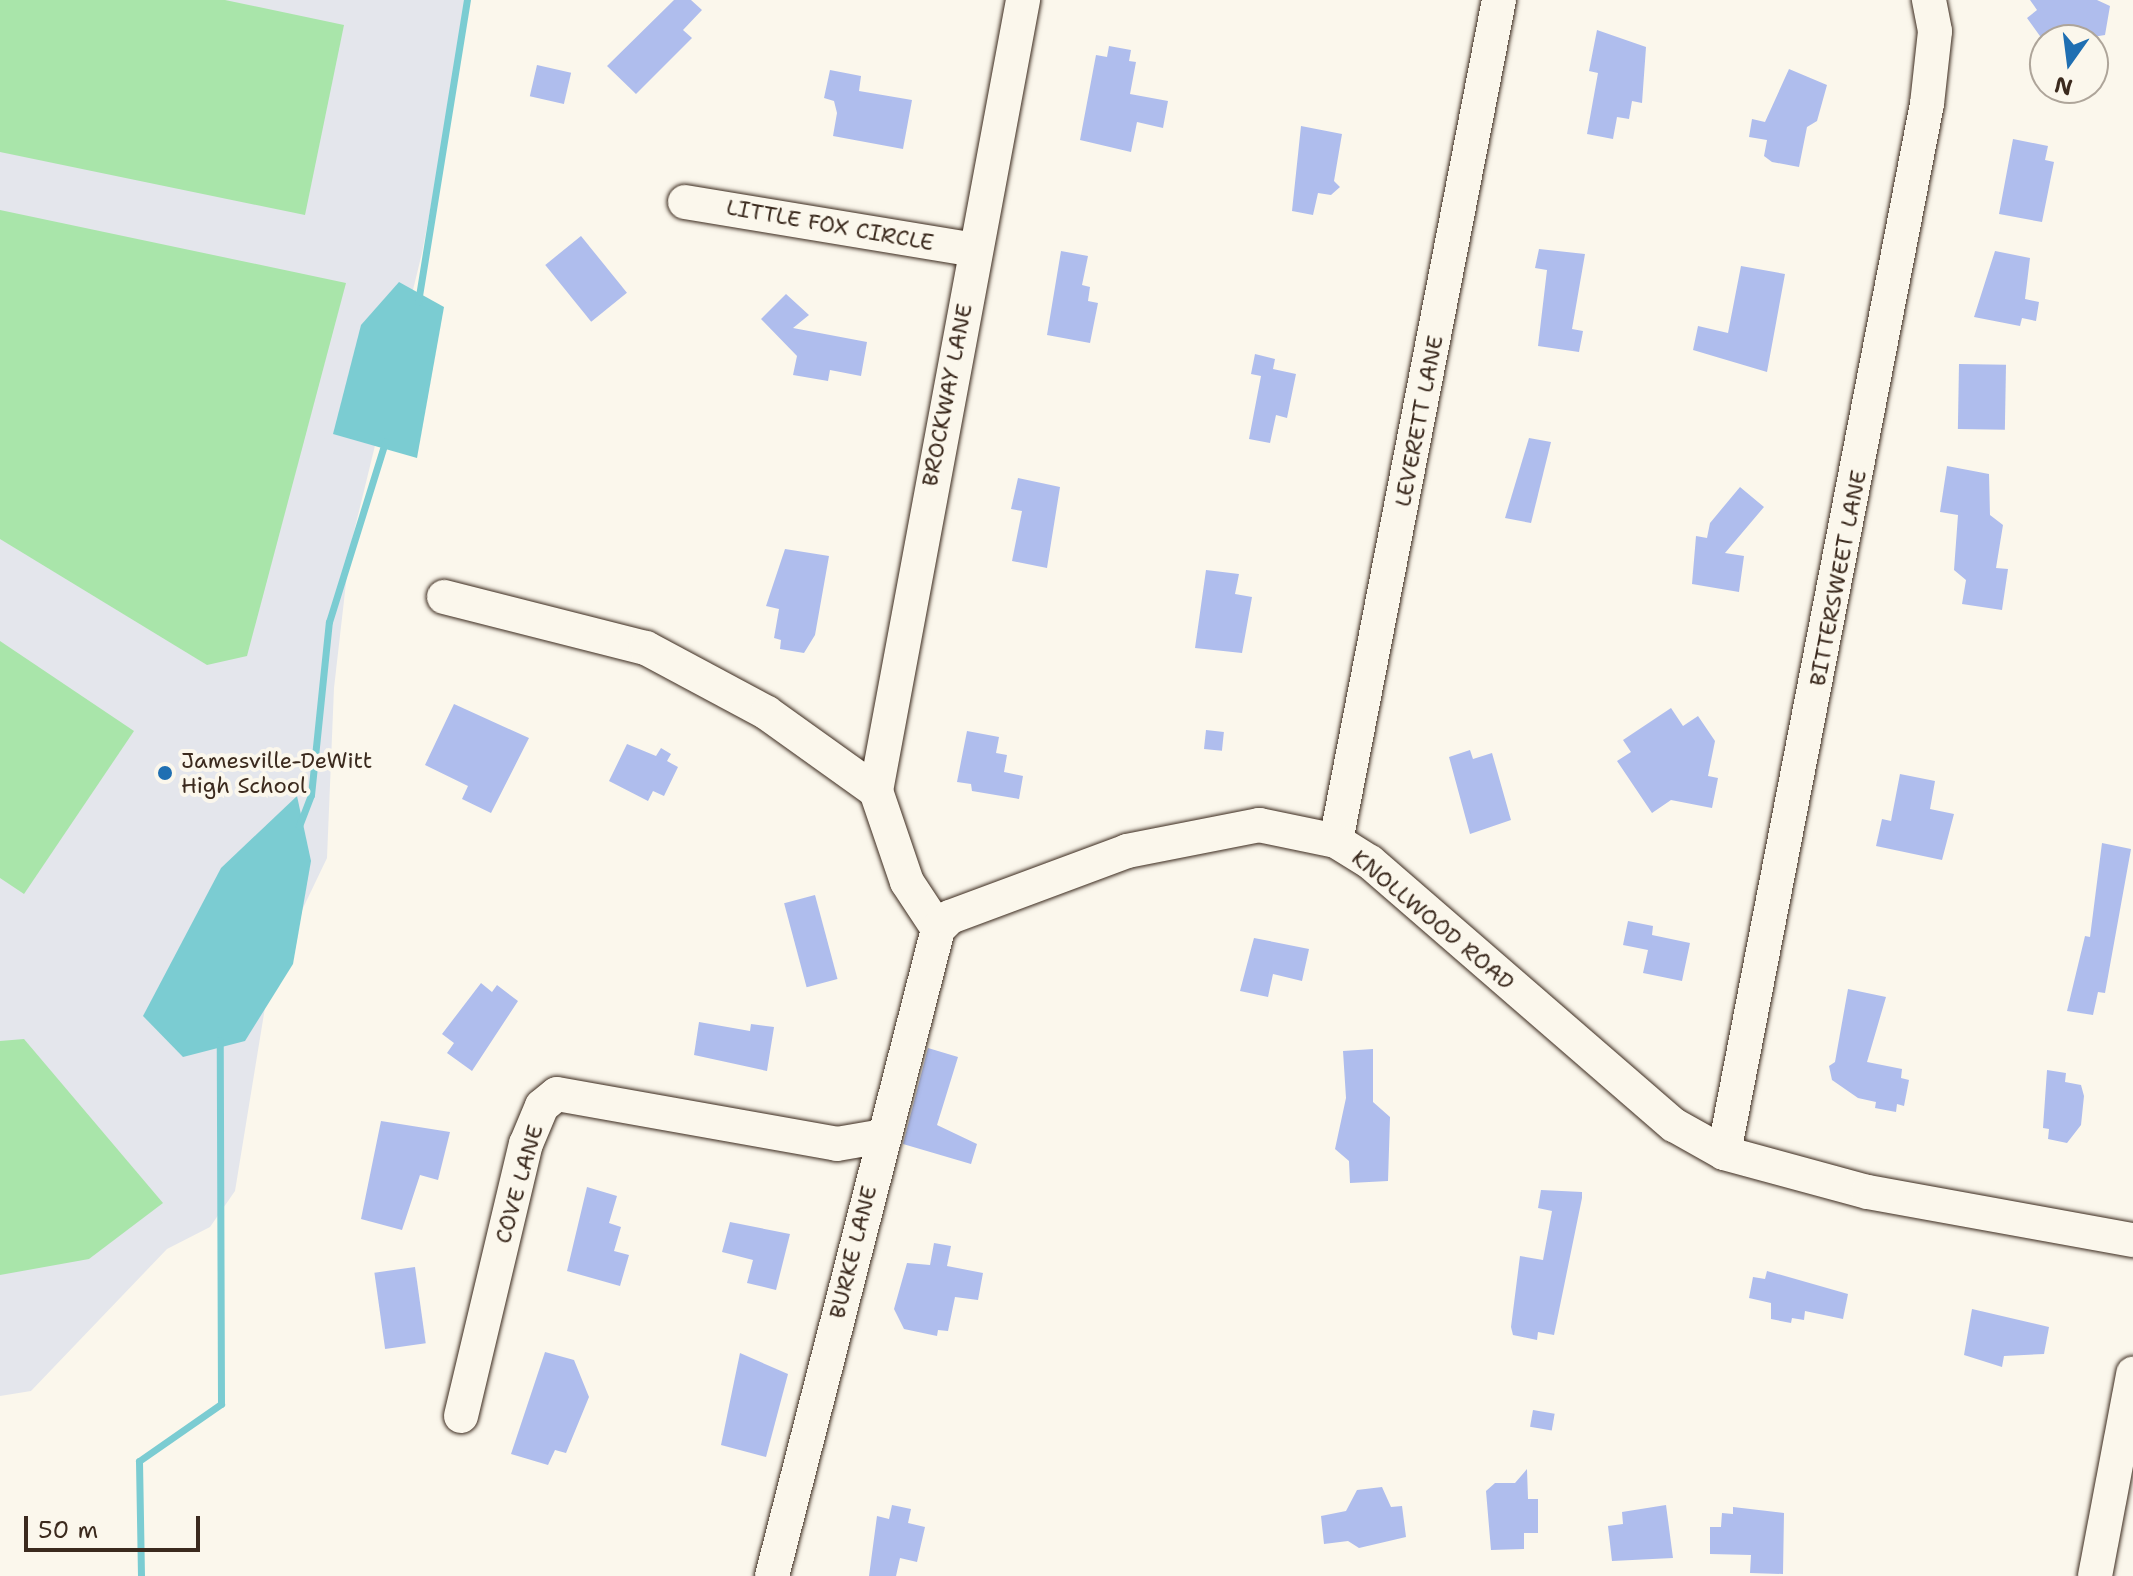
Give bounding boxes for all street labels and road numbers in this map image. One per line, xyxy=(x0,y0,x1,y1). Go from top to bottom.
street label: LITTLE FOX CIRCLE xyxy=(724,194,936,256)
street label: BROCKWAY LANE xyxy=(916,301,978,489)
street label: LEVERETT LANE xyxy=(1389,333,1449,509)
street label: BITTERSWEET LANE xyxy=(1804,468,1872,688)
street label: KNOLLWOOD ROAD xyxy=(1346,844,1520,996)
street label: COVE LANE xyxy=(489,1122,549,1246)
street label: BURKE LANE xyxy=(824,1183,882,1321)

